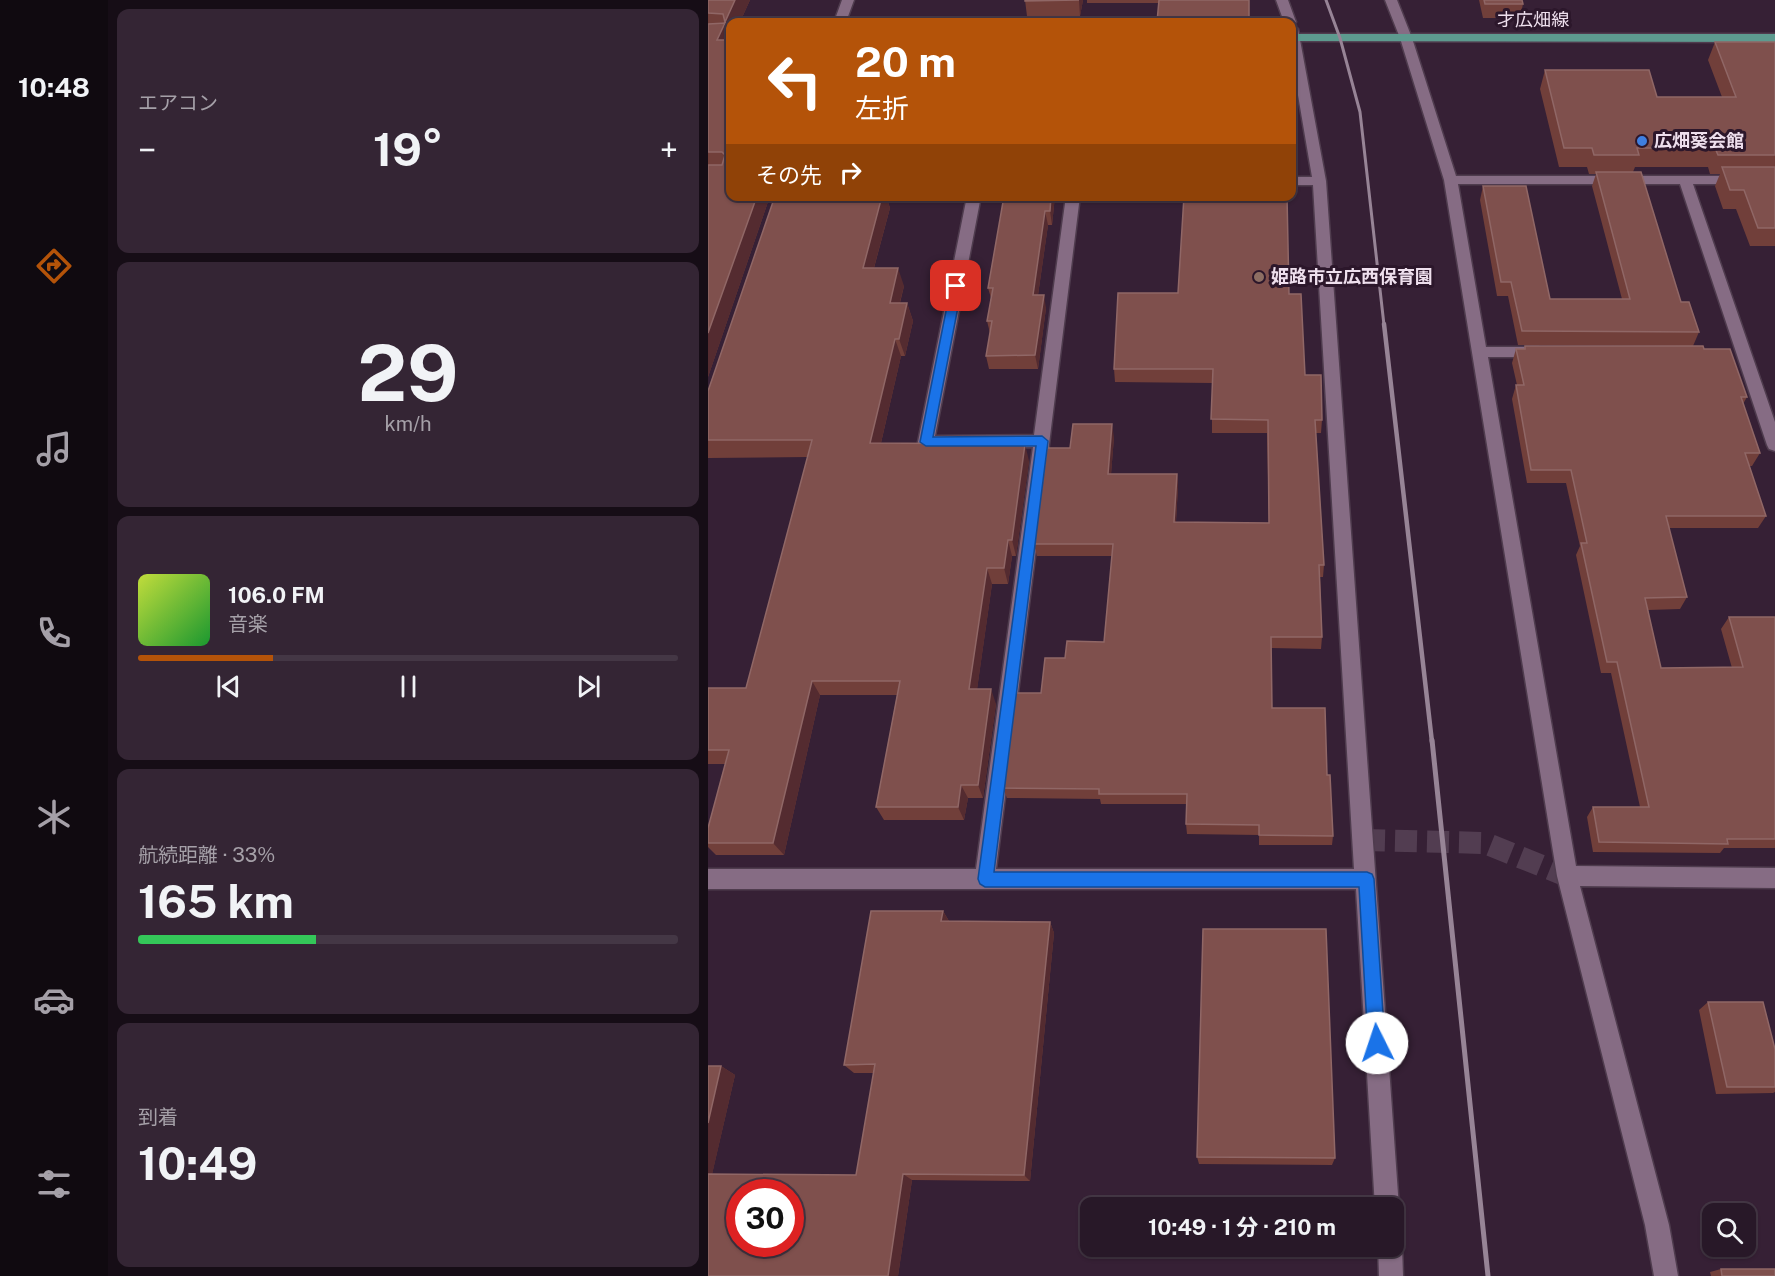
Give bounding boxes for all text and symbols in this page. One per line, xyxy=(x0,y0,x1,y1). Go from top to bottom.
street label: 才広畑線 xyxy=(1497,9,1569,30)
text: 20 m xyxy=(855,37,956,86)
icon: left xyxy=(756,42,834,120)
text: 10:48 xyxy=(18,71,90,103)
text: エアコン xyxy=(138,91,218,115)
text: 左折 xyxy=(855,92,909,124)
text: 19° xyxy=(373,123,443,176)
place label: 広畑葵会館 xyxy=(1654,130,1744,151)
text: − xyxy=(138,131,156,169)
text: + xyxy=(660,131,678,169)
marker: 広畑葵会館 xyxy=(1635,134,1649,148)
icon: right xyxy=(834,156,867,189)
text: その先 xyxy=(756,162,822,188)
icon: directions xyxy=(33,245,75,287)
pin xyxy=(930,260,981,311)
place label: 姫路市立広西保育園 xyxy=(1271,266,1433,287)
icon: arrive xyxy=(939,269,972,302)
marker: 姫路市立広西保育園 xyxy=(1252,270,1266,284)
text: 29 xyxy=(358,327,458,419)
text: km/h xyxy=(384,412,432,436)
icon: music xyxy=(33,428,75,470)
text: 106.0 FM xyxy=(228,582,325,608)
icon: phone xyxy=(33,612,75,654)
text: 音楽 xyxy=(228,612,268,636)
icon: previous xyxy=(212,670,245,703)
icon: pause xyxy=(392,670,425,703)
icon: next xyxy=(572,670,605,703)
icon: climate xyxy=(33,796,75,838)
text: 航続距離 · 33% xyxy=(138,843,275,867)
text: 165 km xyxy=(138,875,294,928)
icon: car xyxy=(33,979,75,1021)
position arrow xyxy=(1345,1011,1409,1075)
text: 到着 xyxy=(138,1105,178,1129)
text: 10:49 xyxy=(138,1137,257,1190)
icon: filters xyxy=(33,1163,75,1205)
speed limit sign: 30 xyxy=(726,1179,804,1257)
map controls xyxy=(1702,1203,1756,1257)
button: search xyxy=(1702,1203,1756,1257)
text: 10:49 · 1 分 · 210 m xyxy=(1148,1214,1336,1240)

